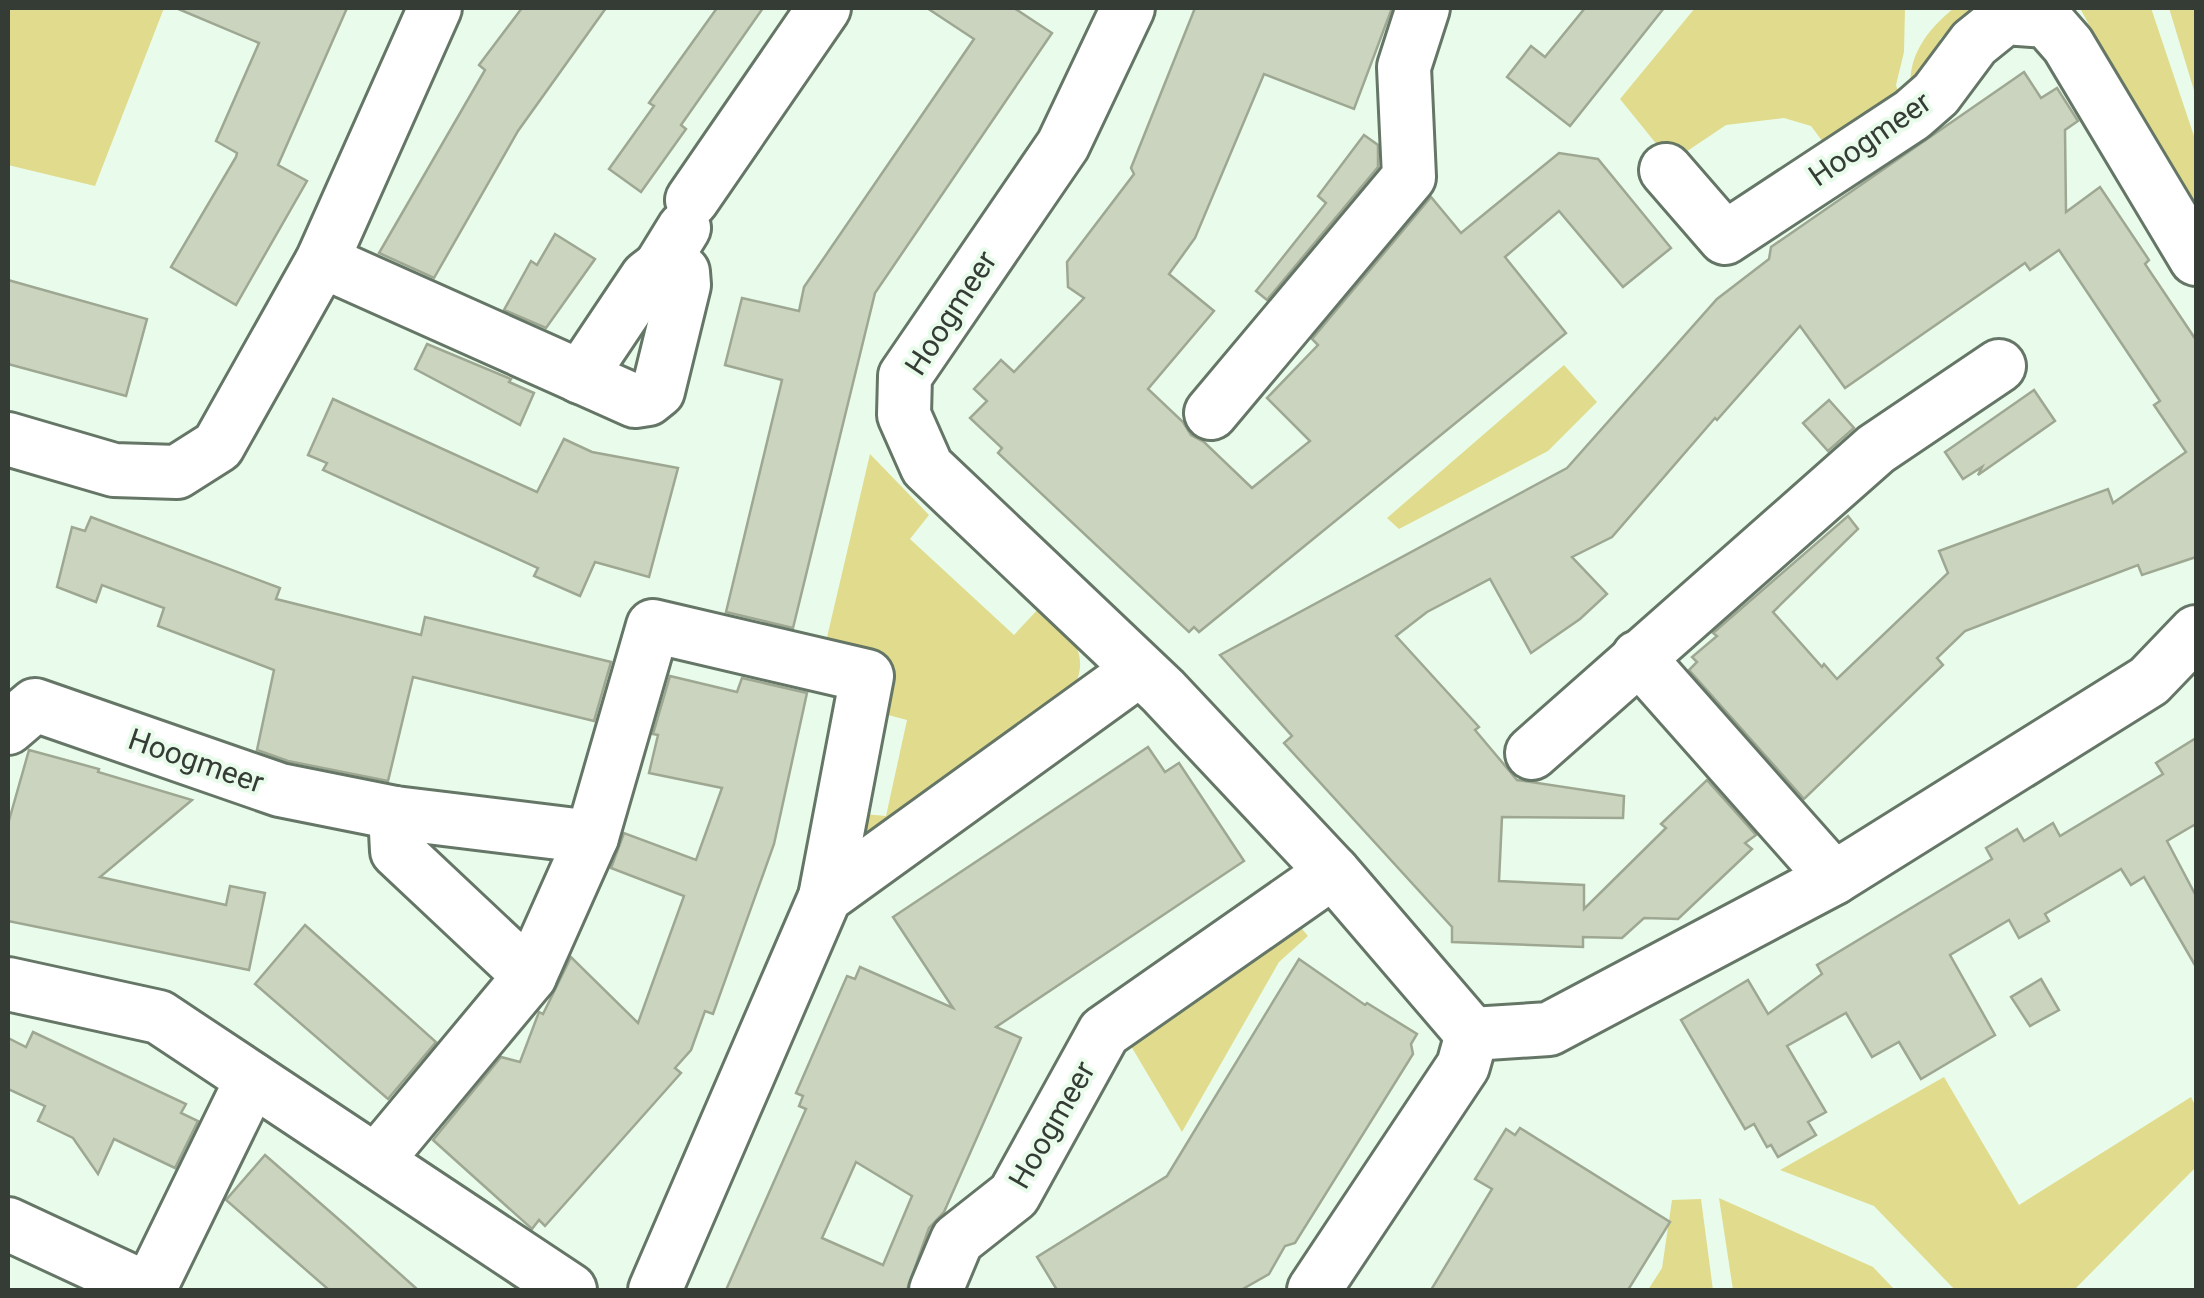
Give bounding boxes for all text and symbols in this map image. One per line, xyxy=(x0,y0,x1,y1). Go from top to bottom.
street label: Hoogmeer xyxy=(1802,84,1937,193)
street label: Hoogmeer xyxy=(898,244,1004,381)
street label: Hoogmeer xyxy=(124,721,268,800)
street label: Hoogmeer xyxy=(1001,1055,1102,1194)

